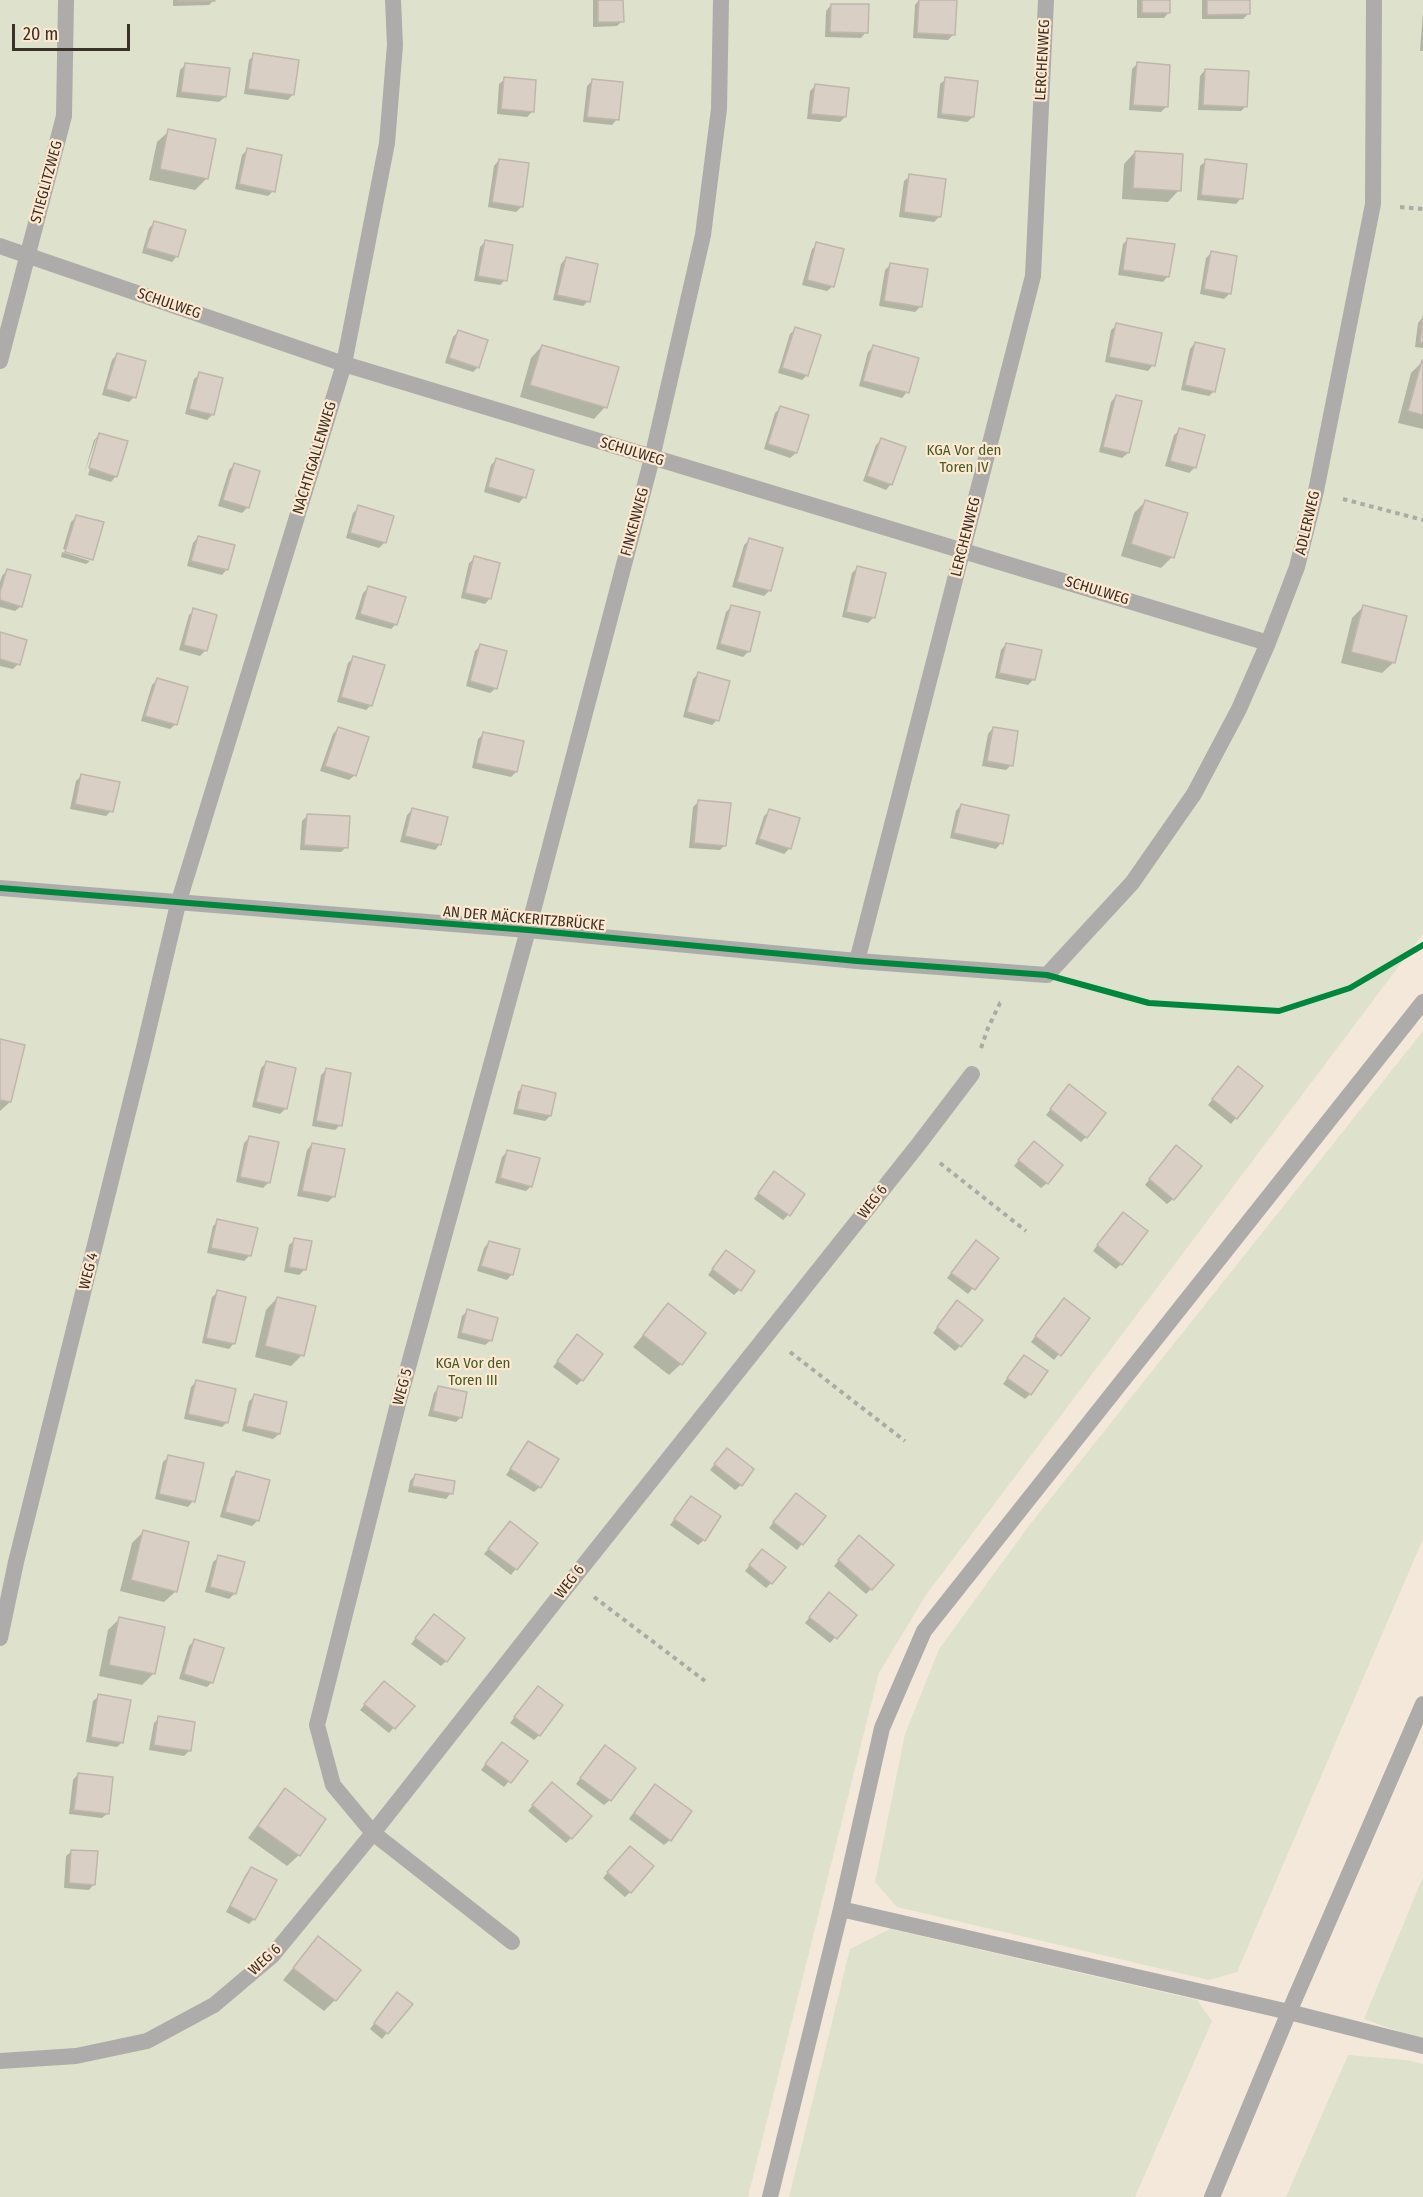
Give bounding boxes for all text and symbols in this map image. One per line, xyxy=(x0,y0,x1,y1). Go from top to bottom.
scale bar xyxy=(15,12,134,50)
street label: LERCHENWEG xyxy=(1032,19,1054,101)
text: 20 m xyxy=(23,23,58,45)
street label: STIEGLITZWEG xyxy=(27,139,67,225)
street label: SCHULWEG xyxy=(135,285,203,323)
street label: NACHTIGALLENWEG xyxy=(289,399,341,517)
street label: SCHULWEG xyxy=(598,434,666,470)
park label: KGA Vor den Toren IV xyxy=(927,442,1001,477)
street label: FINKENWEG xyxy=(617,486,653,558)
street label: ADLERWEG xyxy=(1292,489,1324,557)
street label: LERCHENWEG xyxy=(947,495,985,579)
street label: SCHULWEG xyxy=(1063,573,1131,609)
street label: AN DER MÄCKERITZBRÜCKE xyxy=(442,903,606,935)
street label: WEG 6 xyxy=(854,1182,892,1222)
street label: WEG 4 xyxy=(76,1251,102,1291)
park label: KGA Vor den Toren III xyxy=(436,1355,510,1390)
street label: WEG 5 xyxy=(390,1367,416,1407)
street label: WEG 6 xyxy=(551,1562,589,1602)
street label: WEG 6 xyxy=(245,1941,285,1979)

